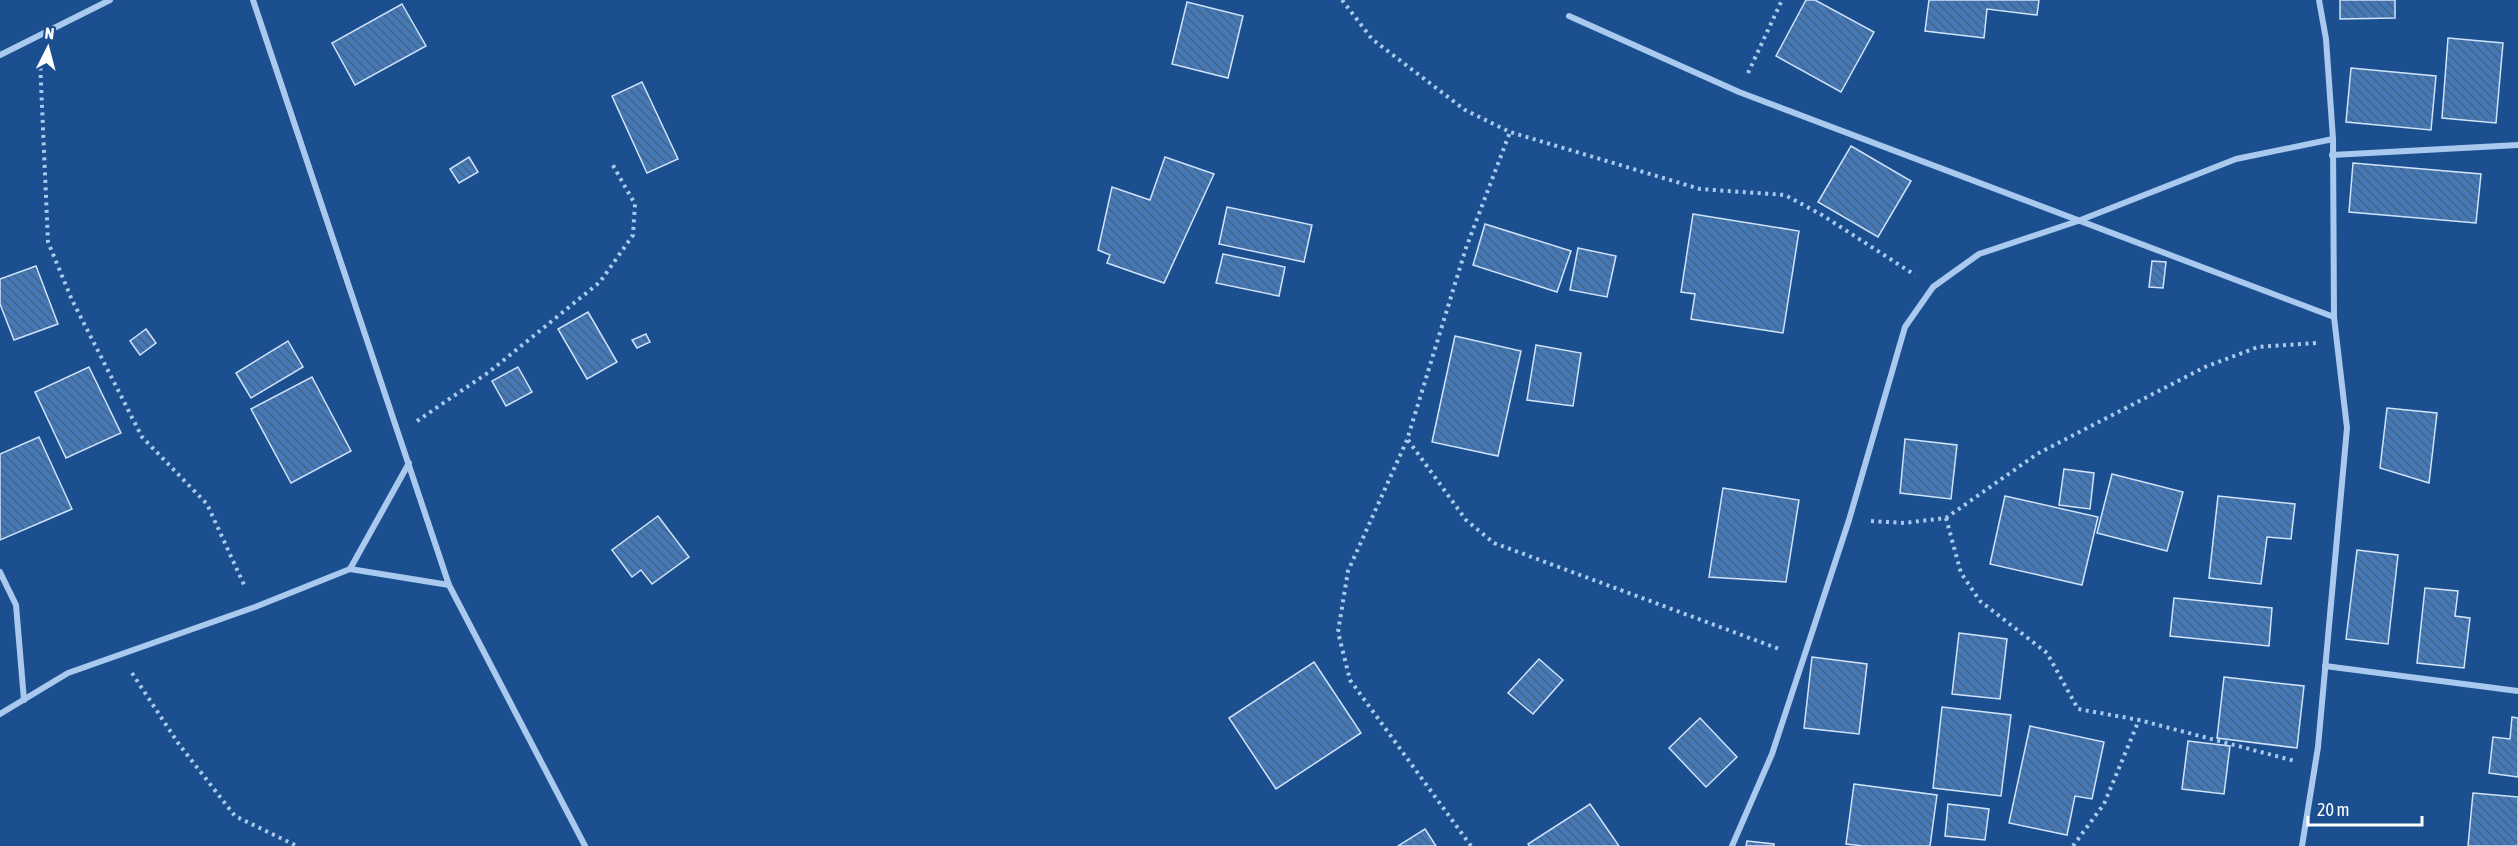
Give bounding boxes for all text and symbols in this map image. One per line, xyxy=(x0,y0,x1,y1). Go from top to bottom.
north arrow xyxy=(18,18,78,78)
text: N xyxy=(44,24,55,43)
scale bar xyxy=(2308,789,2422,827)
text: 20 m xyxy=(2317,799,2349,820)

